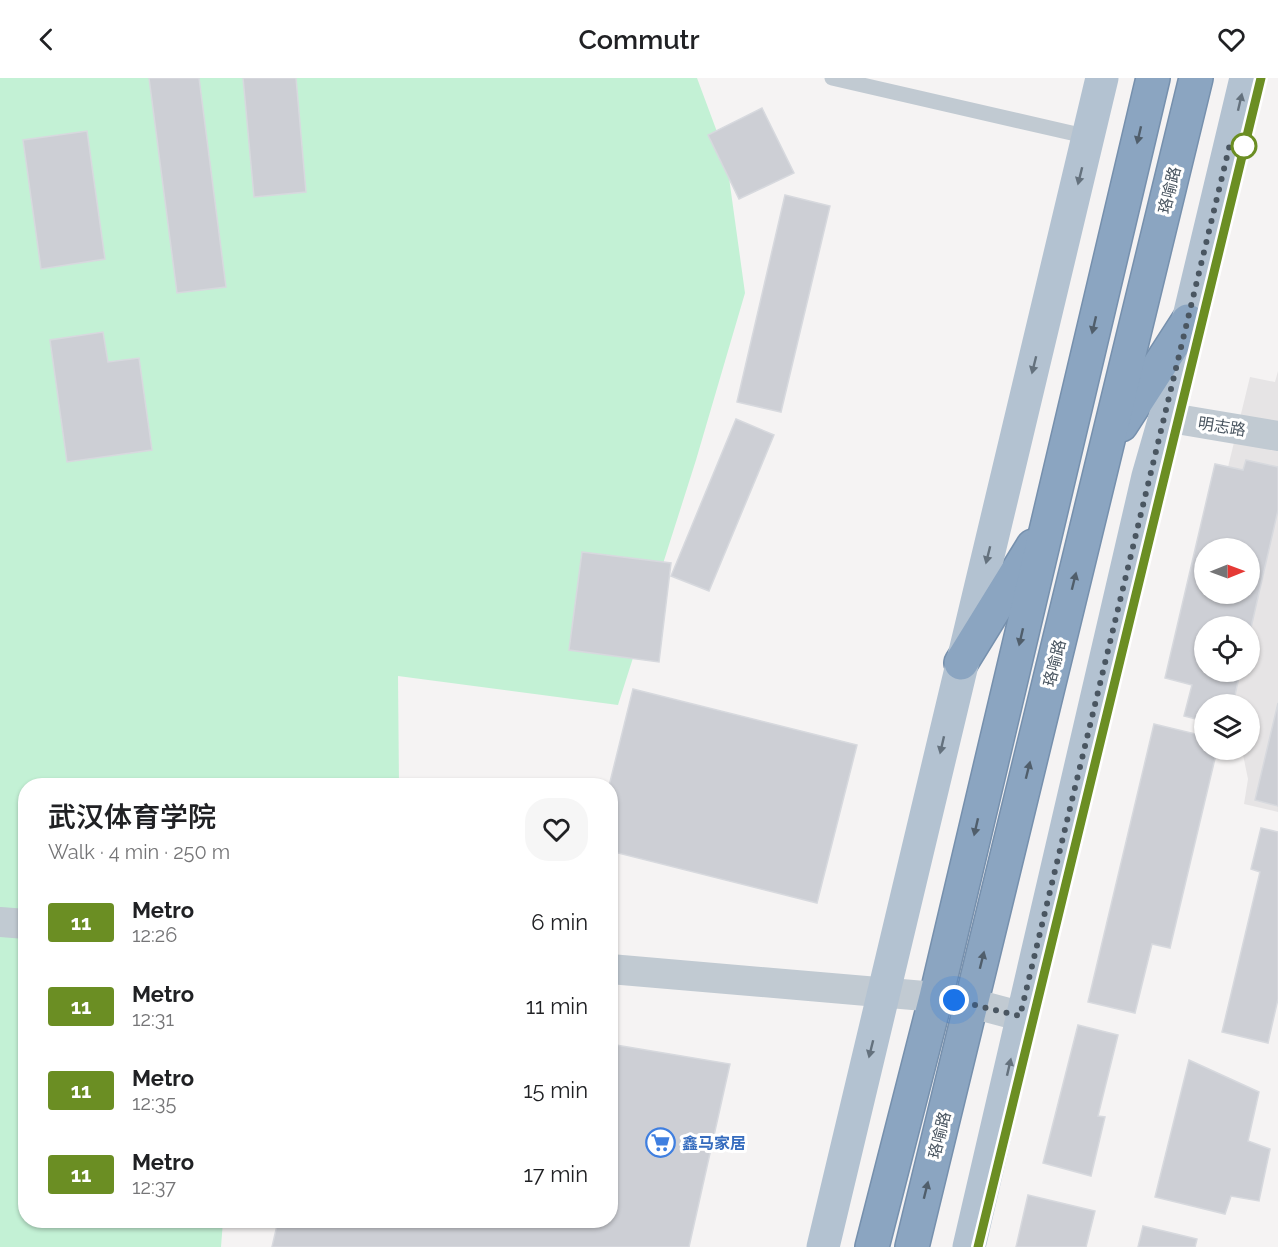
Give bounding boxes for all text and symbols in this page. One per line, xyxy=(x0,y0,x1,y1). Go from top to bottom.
icon: back xyxy=(30,23,63,56)
icon: heart xyxy=(1215,23,1248,56)
text: Commutr xyxy=(578,24,700,55)
one-way arrow xyxy=(1236,92,1246,111)
one-way arrow xyxy=(1134,126,1144,144)
unlabelled marker xyxy=(1231,133,1257,159)
street label: 珞喻路 xyxy=(1154,165,1185,216)
one-way arrow xyxy=(1074,167,1084,185)
one-way arrow xyxy=(1089,315,1099,334)
one-way arrow xyxy=(1028,356,1038,375)
street label: 明志路 xyxy=(1197,413,1247,440)
north arrow xyxy=(1194,538,1260,604)
map controls xyxy=(1194,538,1260,760)
one-way arrow xyxy=(982,546,992,564)
one-way arrow xyxy=(1070,572,1080,590)
button: locate xyxy=(1194,616,1260,682)
one-way arrow xyxy=(1015,628,1025,646)
street label: 珞喻路 xyxy=(1039,638,1070,689)
button: layers xyxy=(1194,694,1260,760)
one-way arrow xyxy=(937,735,947,754)
one-way arrow xyxy=(1024,761,1034,780)
button: heart xyxy=(525,798,588,861)
text: 武汉体育学院 xyxy=(48,801,216,834)
one-way arrow xyxy=(971,818,980,837)
text: Walk · 4 min · 250 m xyxy=(48,840,230,864)
text: Metro xyxy=(132,897,194,923)
text: 6 min xyxy=(531,909,588,935)
text: 11 xyxy=(71,910,91,935)
text: 12:26 xyxy=(132,923,177,947)
one-way arrow xyxy=(977,951,987,969)
text: Metro xyxy=(132,981,194,1007)
your location xyxy=(939,985,969,1015)
text: 11 min xyxy=(526,993,588,1019)
text: 11 xyxy=(71,994,91,1019)
text: 12:31 xyxy=(132,1007,174,1031)
one-way arrow xyxy=(865,1040,875,1058)
one-way arrow xyxy=(1005,1057,1014,1076)
text: Metro xyxy=(132,1065,194,1091)
text: 15 min xyxy=(523,1077,588,1103)
text: 11 xyxy=(71,1078,91,1103)
text: 12:35 xyxy=(132,1091,176,1115)
street label: 珞喻路 xyxy=(924,1110,955,1161)
supermarket icon: 鑫马家居 xyxy=(645,1127,677,1159)
place label: 鑫马家居 xyxy=(682,1134,746,1153)
text: Metro xyxy=(132,1149,194,1175)
text: 17 min xyxy=(523,1161,588,1187)
text: 11 xyxy=(71,1162,91,1187)
text: 12:37 xyxy=(132,1175,176,1199)
one-way arrow xyxy=(922,1180,931,1199)

